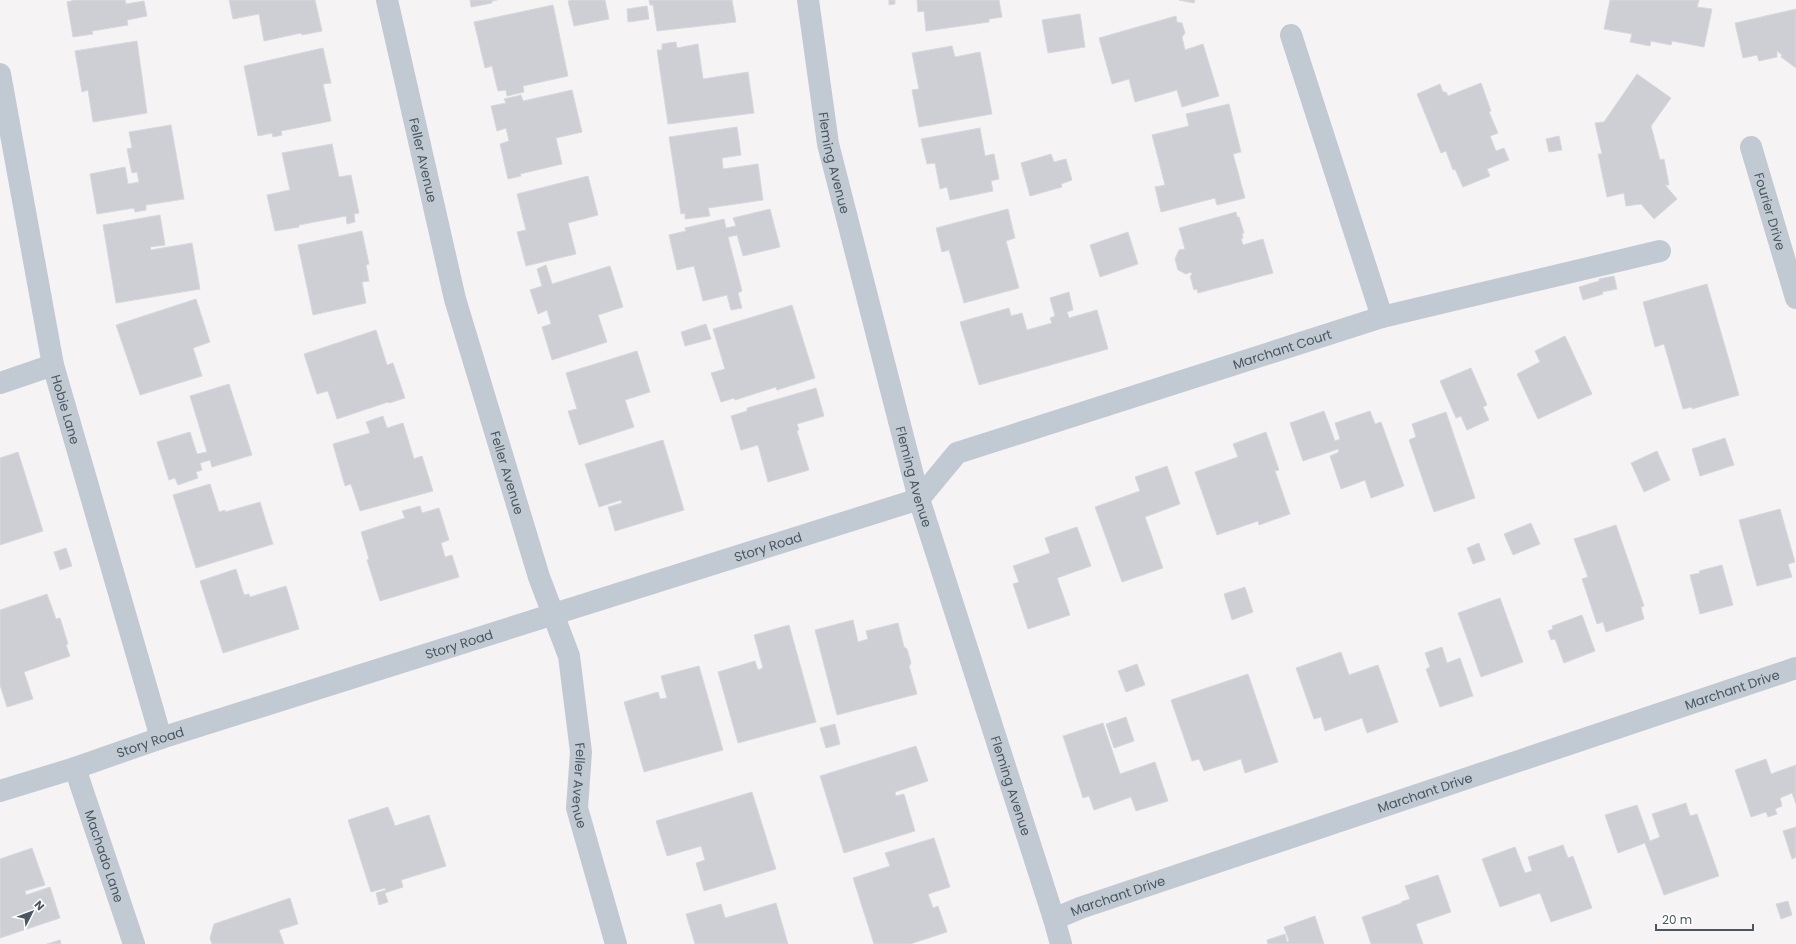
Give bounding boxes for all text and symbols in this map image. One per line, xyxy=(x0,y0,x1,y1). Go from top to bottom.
street label: Fleming Avenue xyxy=(814,111,854,216)
street label: Feller Avenue xyxy=(404,116,442,204)
street label: Fourier Drive xyxy=(1749,170,1790,253)
street label: Marchant Court xyxy=(1230,325,1334,374)
street label: Hobie Lane xyxy=(46,372,84,447)
street label: Fleming Avenue xyxy=(891,424,936,530)
street label: Feller Avenue xyxy=(485,429,529,517)
street label: Story Road xyxy=(732,527,804,567)
street label: Story Road xyxy=(423,625,495,664)
street label: Marchant Drive xyxy=(1682,665,1782,715)
street label: Story Road xyxy=(114,722,186,763)
street label: Fleming Avenue xyxy=(986,733,1036,838)
street label: Feller Avenue xyxy=(566,742,591,831)
street label: Marchant Drive xyxy=(1375,768,1475,818)
street label: Machado Lane xyxy=(80,808,128,905)
street label: Marchant Drive xyxy=(1068,871,1168,921)
north arrow xyxy=(12,892,52,932)
text: N xyxy=(31,897,48,914)
scale bar xyxy=(1656,906,1753,932)
text: 20 m xyxy=(1662,911,1692,928)

